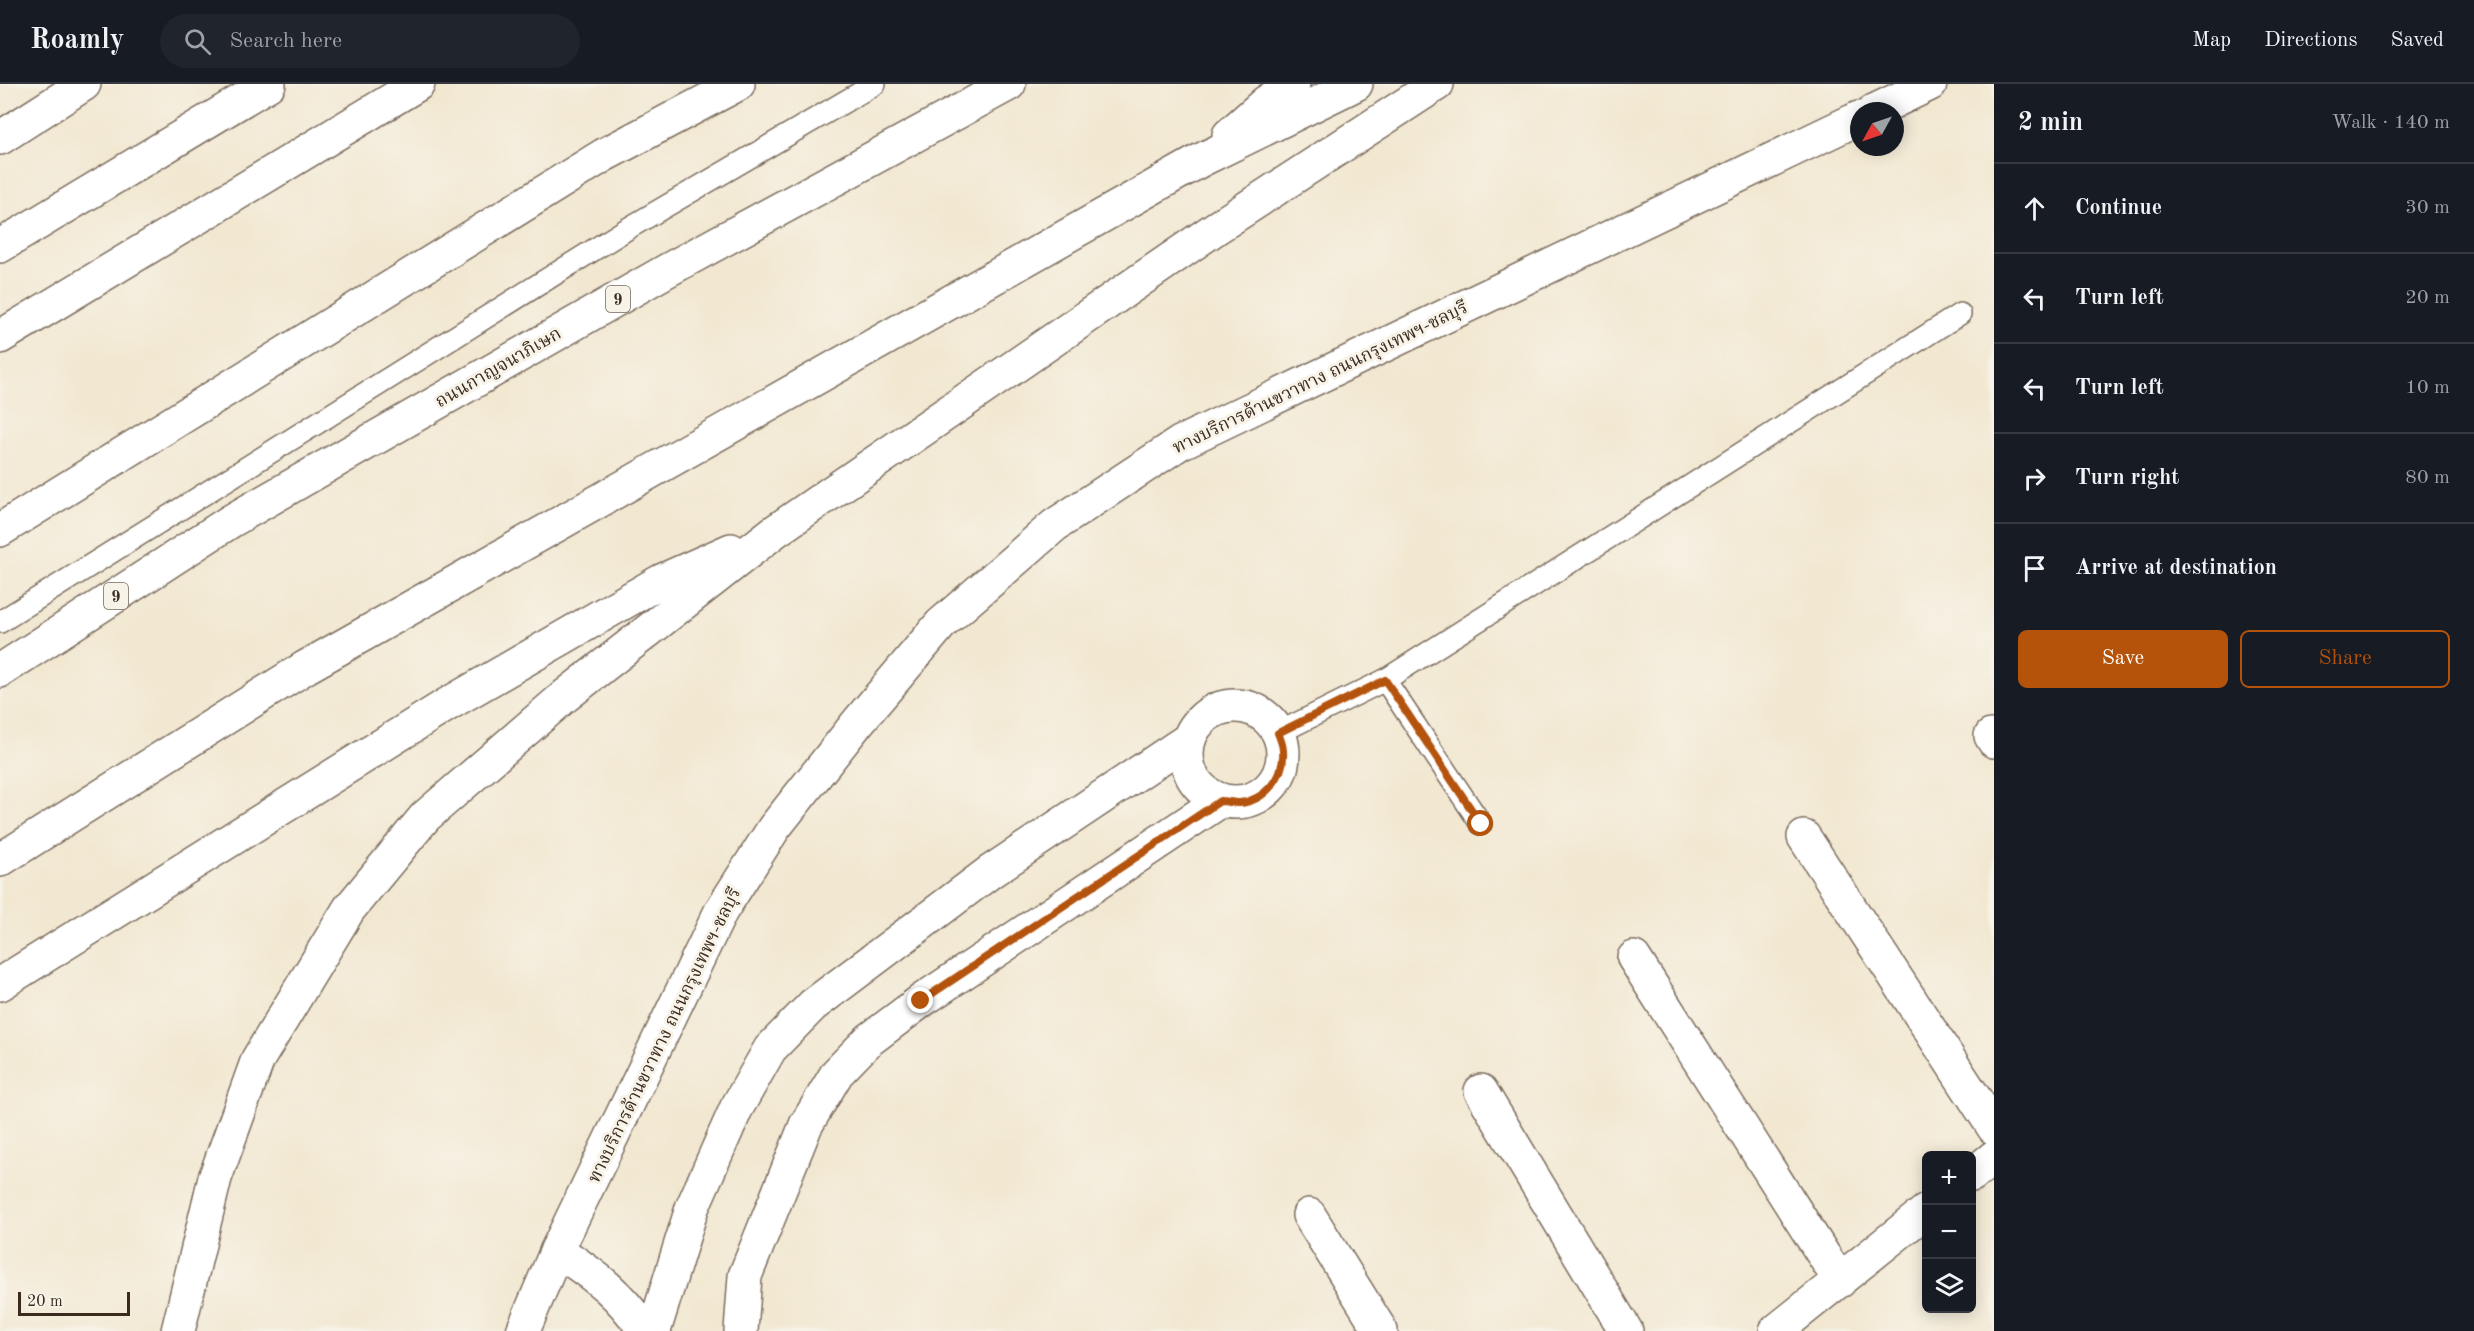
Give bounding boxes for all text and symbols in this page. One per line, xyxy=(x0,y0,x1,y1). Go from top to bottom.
search box xyxy=(160,14,580,68)
icon: search xyxy=(181,25,214,58)
text: Roamly xyxy=(30,27,124,55)
text: Search here xyxy=(229,30,342,52)
text: Map xyxy=(2192,30,2231,51)
text: Directions xyxy=(2264,30,2358,51)
text: Saved xyxy=(2391,30,2444,51)
north arrow xyxy=(1850,102,1904,156)
text: 2 min xyxy=(2018,110,2083,136)
text: Walk · 140 m xyxy=(2331,113,2450,133)
icon: ahead xyxy=(2018,192,2051,225)
text: Continue xyxy=(2075,197,2162,219)
text: 30 m xyxy=(2405,198,2450,218)
icon: left xyxy=(2018,282,2051,315)
road number: 9 xyxy=(606,286,630,312)
text: Turn left xyxy=(2075,287,2164,309)
text: 20 m xyxy=(2405,288,2450,308)
street label: ทางบริการด้านขวาทาง ถนนกรุงเทพฯ-ชลบุรี xyxy=(1169,297,1472,459)
street label: ถนนกาญจนาภิเษก xyxy=(433,325,564,411)
icon: left xyxy=(2018,372,2051,405)
text: Turn left xyxy=(2075,377,2164,399)
text: 10 m xyxy=(2405,378,2450,398)
icon: right xyxy=(2018,462,2051,495)
text: Turn right xyxy=(2075,467,2179,489)
text: 80 m xyxy=(2405,468,2450,488)
icon: arrive xyxy=(2018,552,2051,585)
text: Arrive at destination xyxy=(2075,557,2277,579)
road number: 9 xyxy=(104,583,128,609)
button: Save xyxy=(2018,630,2228,688)
button: Share xyxy=(2240,630,2450,688)
route start xyxy=(1467,810,1493,836)
street label: ทางบริการด้านขวาทาง ถนนกรุงเทพฯ-ชลบุรี xyxy=(584,884,746,1187)
route end xyxy=(907,987,933,1013)
map controls xyxy=(1922,1151,1976,1313)
button: + xyxy=(1922,1151,1976,1205)
button: − xyxy=(1922,1205,1976,1259)
button: layers xyxy=(1922,1259,1976,1313)
scale bar xyxy=(18,1289,130,1316)
text: 20 m xyxy=(27,1294,63,1310)

